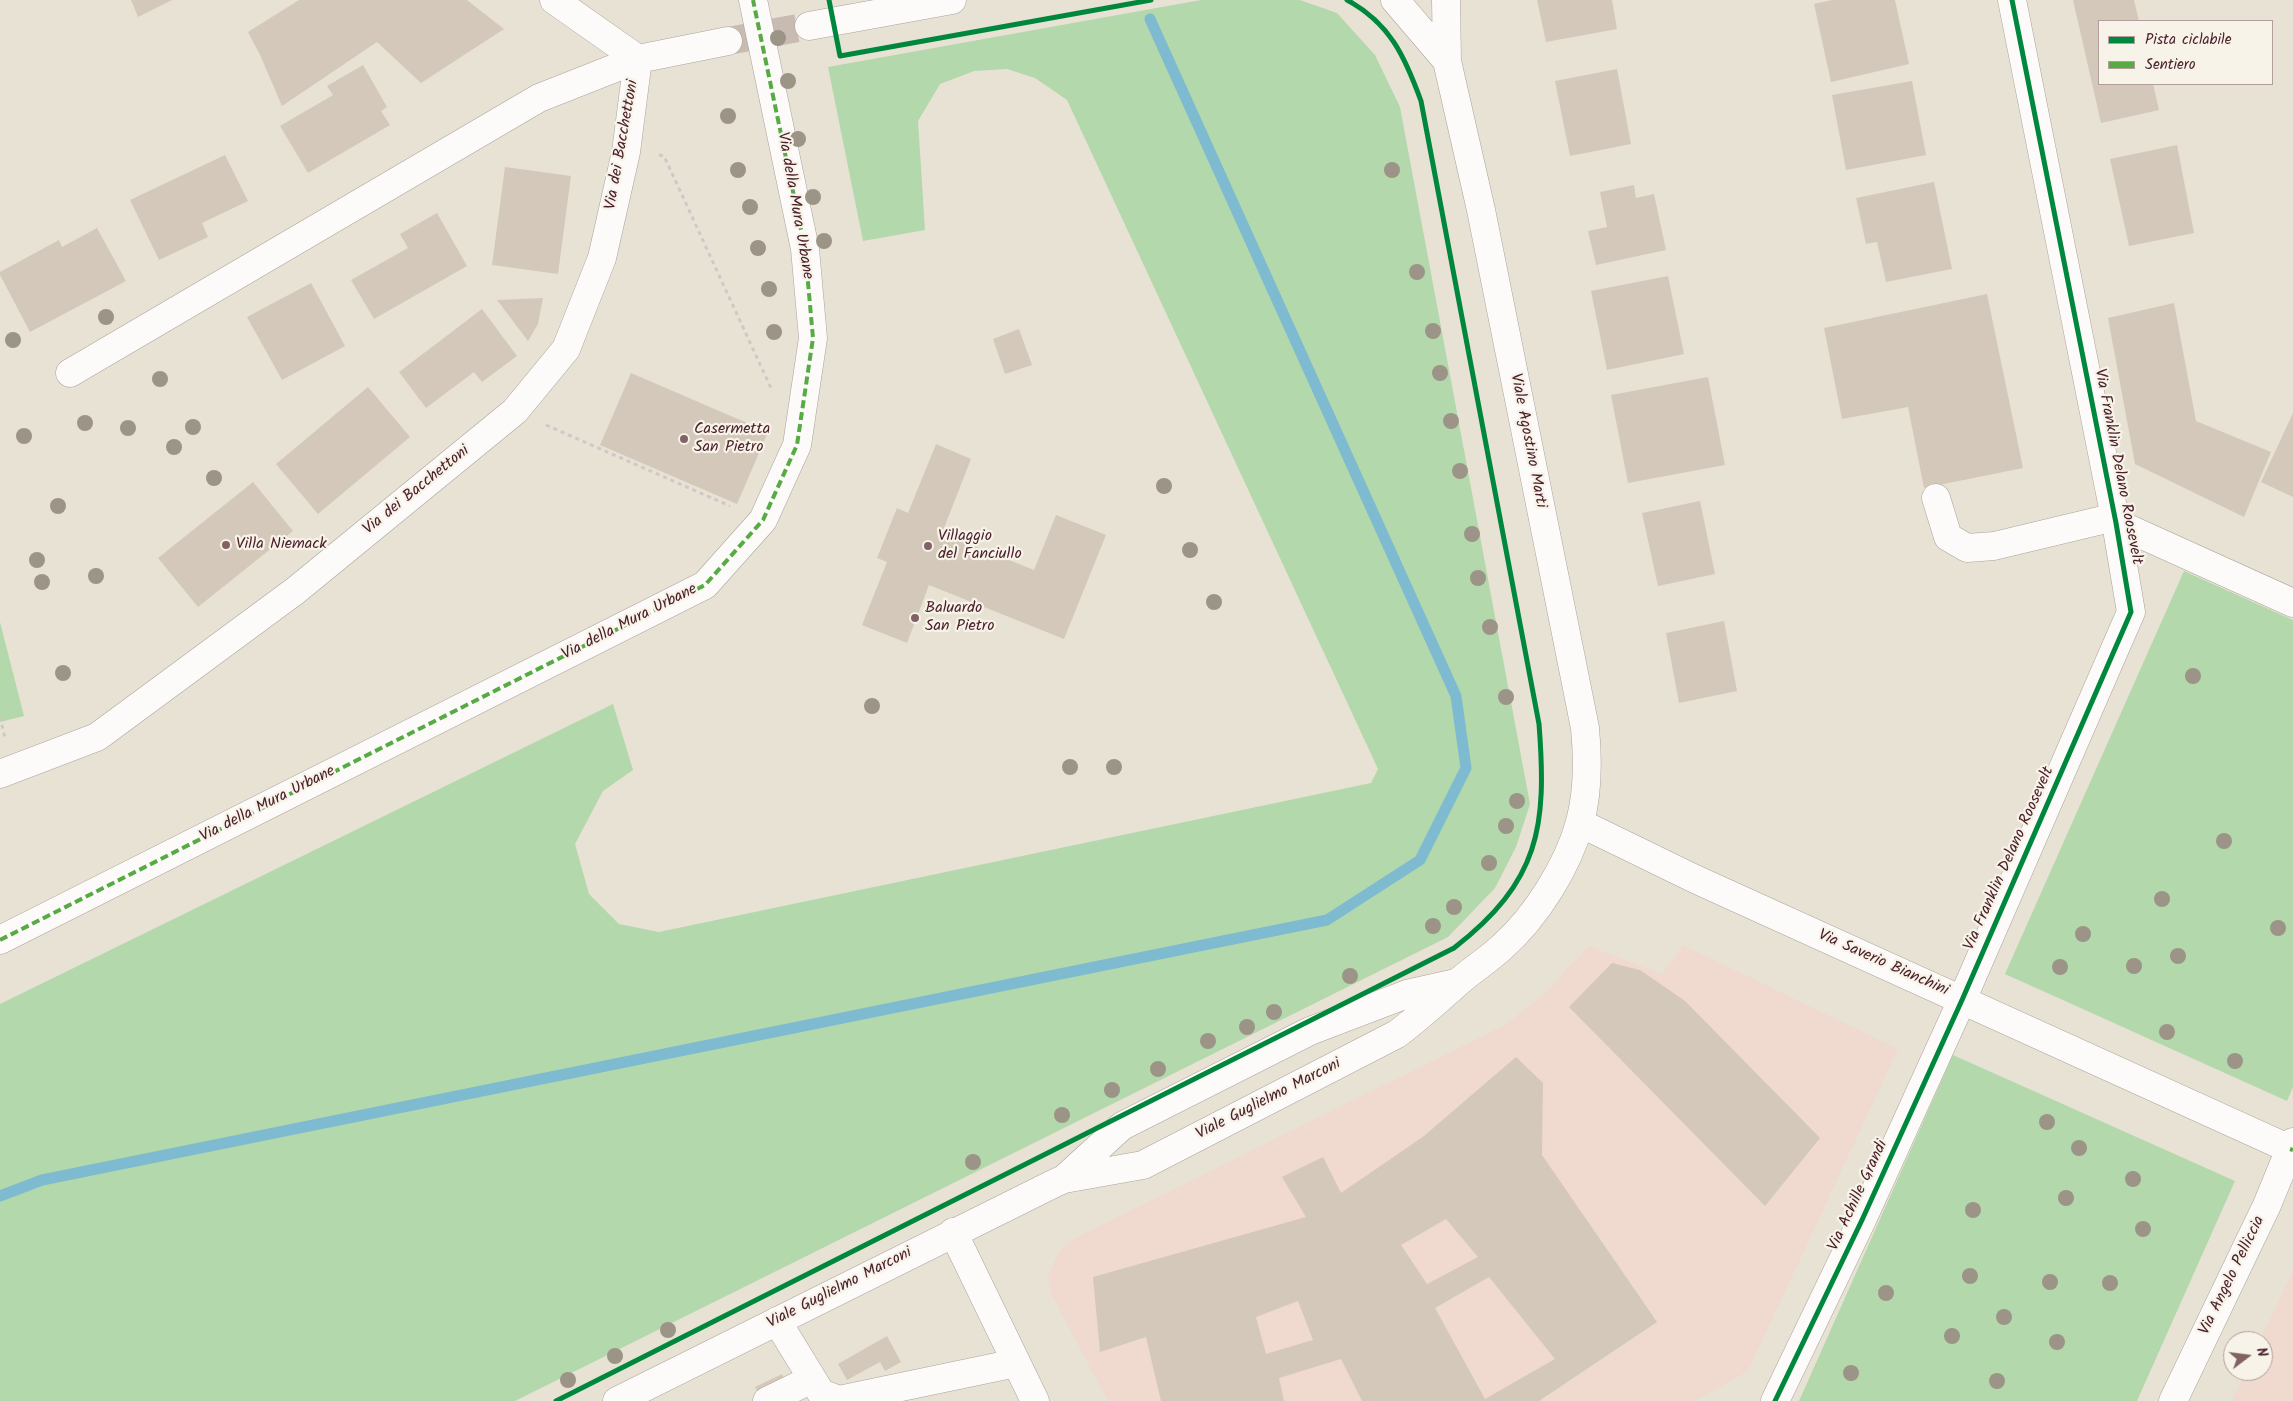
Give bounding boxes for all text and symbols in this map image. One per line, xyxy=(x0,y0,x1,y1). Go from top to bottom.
legend xyxy=(2098,20,2273,85)
text: Pista ciclabile xyxy=(2145,28,2231,52)
text: Sentiero xyxy=(2145,53,2196,77)
street label: Via dei Bacchettoni xyxy=(602,79,644,211)
street label: Via della Mura Urbane xyxy=(772,131,816,281)
street label: Via Franklin Delano Roosevelt xyxy=(2089,367,2145,567)
street label: Viale Agostino Marti xyxy=(1505,372,1549,510)
place label: Casermetta San Pietro xyxy=(694,420,770,458)
marker: Casermetta San Pietro xyxy=(678,433,690,445)
street label: Via dei Bacchettoni xyxy=(360,442,474,540)
place label: Villaggio del Fanciullo xyxy=(938,527,1022,565)
place label: Villa Niemack xyxy=(236,535,327,555)
marker: Villa Niemack xyxy=(220,539,232,551)
marker: Villaggio del Fanciullo xyxy=(922,540,934,552)
street label: Via della Mura Urbane xyxy=(559,581,701,665)
place label: Baluardo San Pietro xyxy=(925,599,994,637)
marker: Baluardo San Pietro xyxy=(909,612,921,624)
street label: Via della Mura Urbane xyxy=(197,763,339,847)
street label: Via Franklin Delano Roosevelt xyxy=(1961,764,2059,954)
street label: Via Saverio Bianchini xyxy=(1815,927,1951,1001)
street label: Viale Guglielmo Marconi xyxy=(1193,1055,1345,1145)
street label: Via Achille Grandi xyxy=(1825,1138,1893,1254)
street label: Via Angelo Pelliccia xyxy=(2196,1213,2270,1339)
street label: Viale Guglielmo Marconi xyxy=(764,1244,916,1334)
north arrow xyxy=(2223,1331,2273,1381)
text: N xyxy=(2250,1345,2273,1359)

